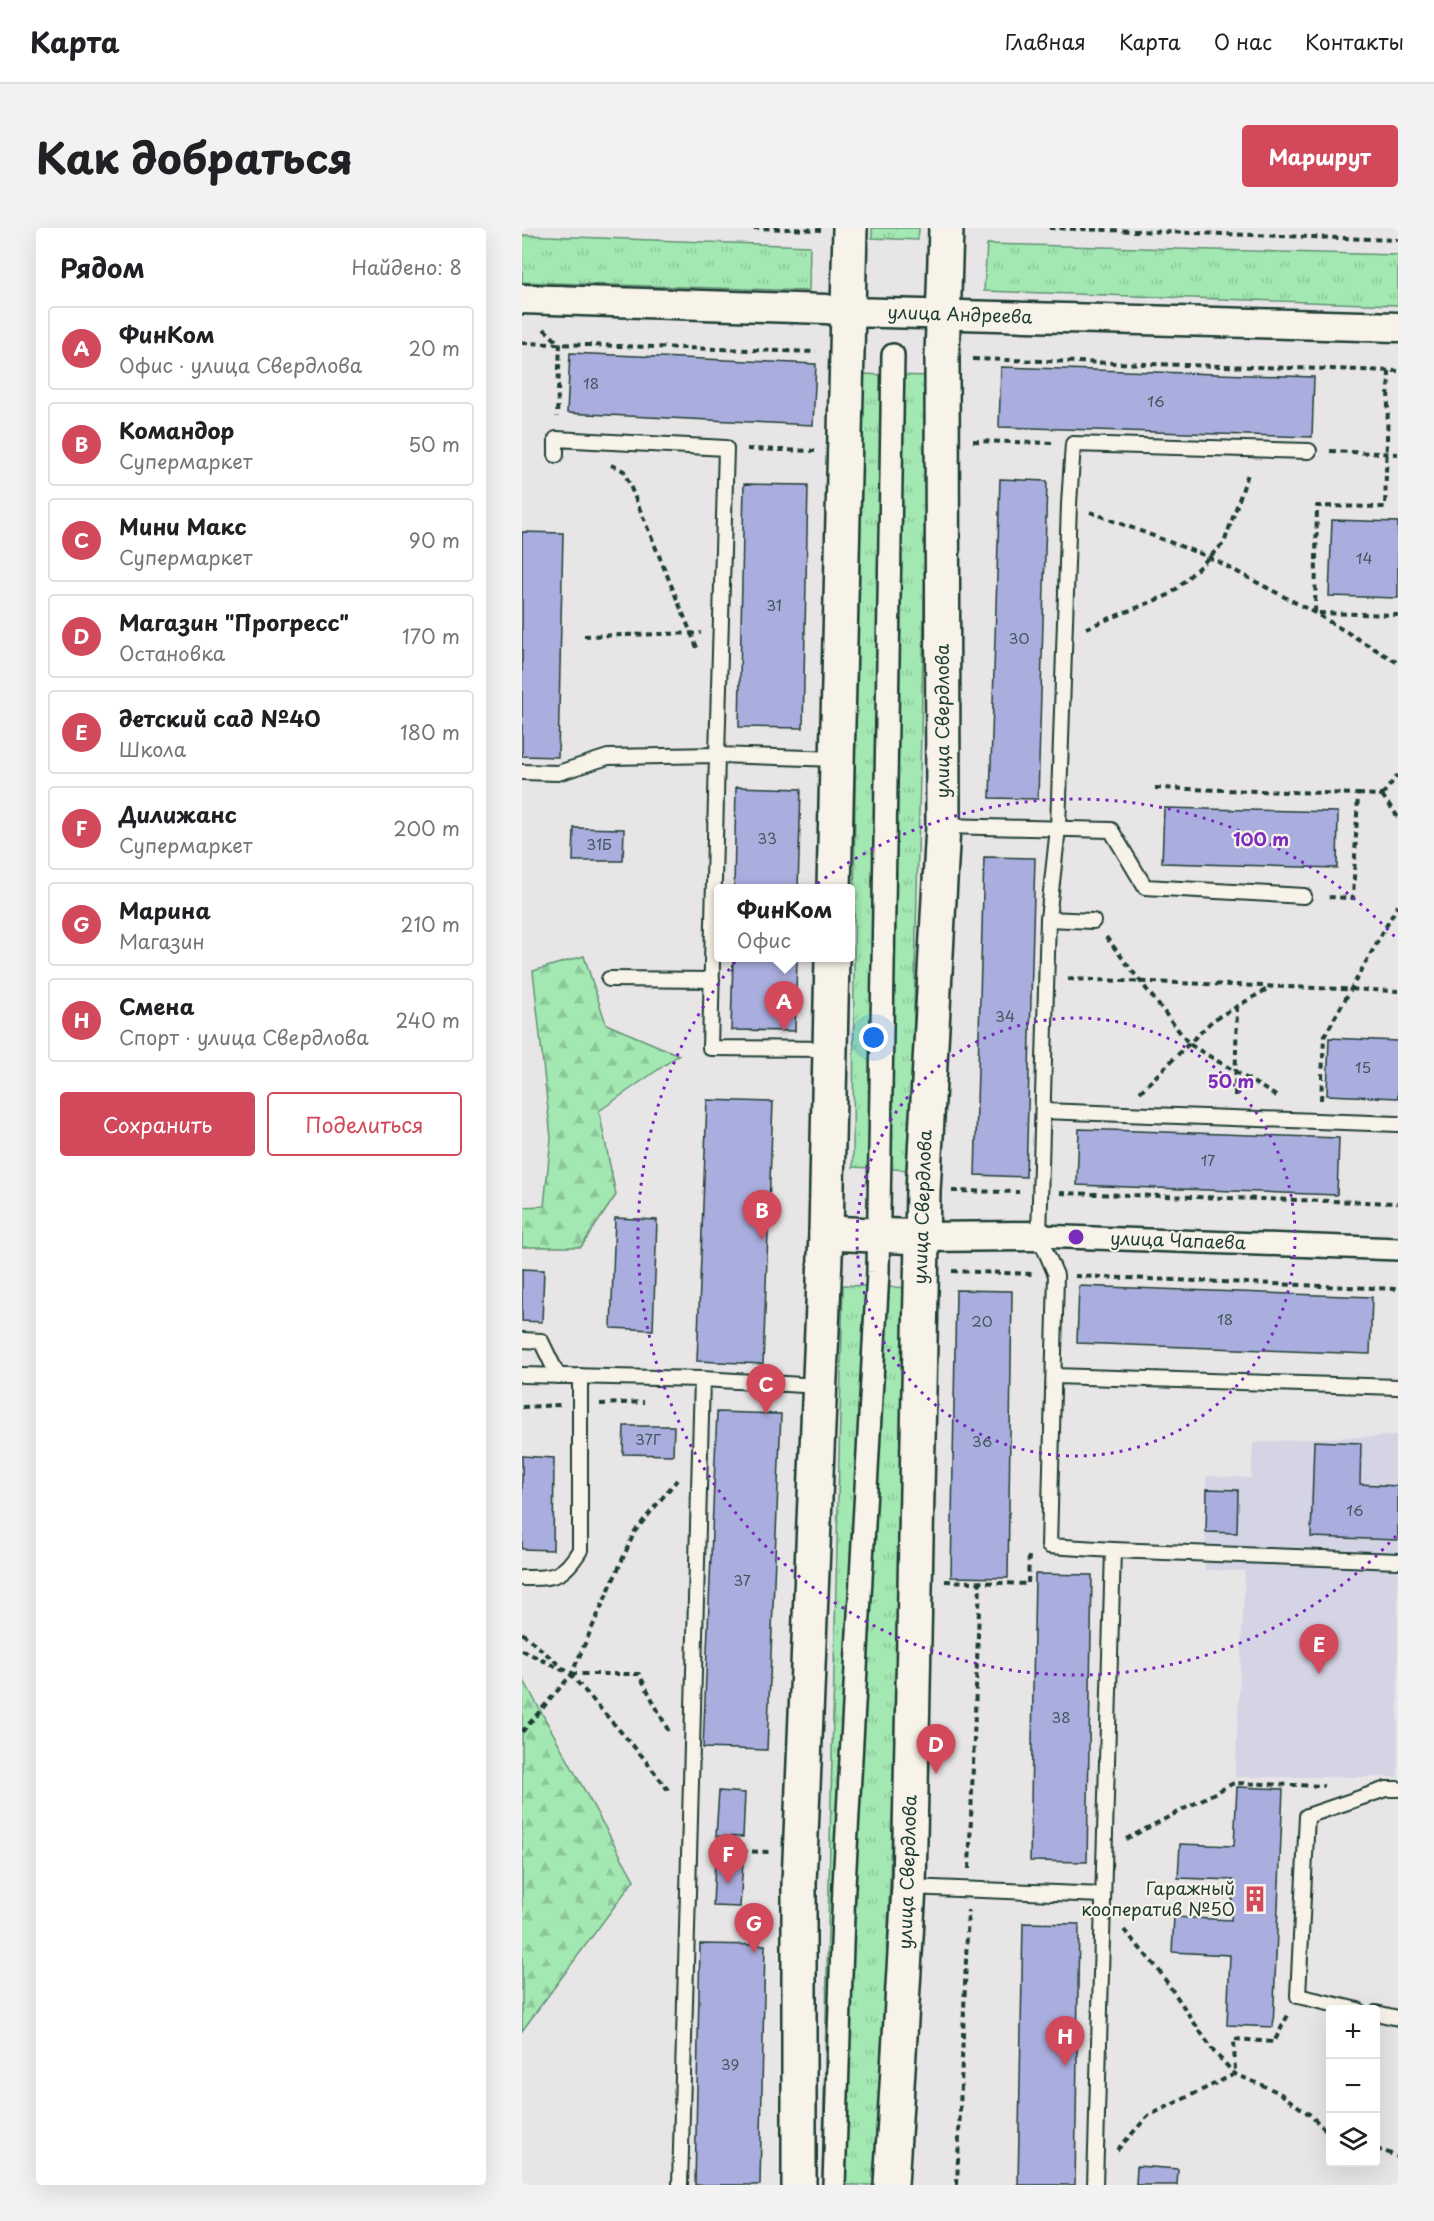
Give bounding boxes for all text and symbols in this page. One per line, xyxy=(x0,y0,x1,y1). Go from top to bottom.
text: Карта xyxy=(30,20,120,63)
text: Главная xyxy=(1005,25,1086,57)
text: Карта xyxy=(1119,25,1181,57)
text: О нас xyxy=(1214,25,1272,57)
text: Контакты xyxy=(1305,25,1404,57)
text: Как добраться xyxy=(36,125,353,188)
button: Маршрут xyxy=(1242,125,1398,187)
text: Рядом xyxy=(60,248,145,287)
text: Найдено: 8 xyxy=(352,252,462,282)
street label: улица Андреева xyxy=(887,297,1034,330)
text: ФинКом xyxy=(119,317,215,350)
text: A xyxy=(74,333,89,363)
text: 20 m xyxy=(408,333,460,363)
text: Офис · улица Свердлова xyxy=(119,350,362,380)
house number: 18 xyxy=(583,371,599,394)
house number: 16 xyxy=(1147,389,1165,412)
text: Командор xyxy=(119,413,234,446)
text: B xyxy=(75,429,88,459)
text: 50 m xyxy=(408,429,460,459)
text: Супермаркет xyxy=(119,446,252,476)
text: Мини Макс xyxy=(119,509,247,542)
text: C xyxy=(74,525,89,555)
text: 90 m xyxy=(409,525,460,555)
text: Супермаркет xyxy=(119,542,252,572)
house number: 14 xyxy=(1356,546,1372,569)
house number: 31 xyxy=(766,593,782,616)
text: Магазин "Прогресс" xyxy=(119,605,349,638)
text: D xyxy=(74,621,89,651)
text: 170 m xyxy=(402,621,460,651)
house number: 30 xyxy=(1009,626,1029,649)
text: Остановка xyxy=(119,638,225,668)
street label: улица Свердлова xyxy=(928,643,955,798)
text: детский сад №40 xyxy=(119,701,321,734)
text: E xyxy=(75,717,88,747)
text: 180 m xyxy=(400,717,460,747)
text: Школа xyxy=(119,734,186,764)
text: Дилижанс xyxy=(119,797,237,830)
text: F xyxy=(76,813,87,843)
text: 200 m xyxy=(393,813,460,843)
text: 100 m xyxy=(1233,825,1289,852)
house number: 33 xyxy=(757,826,777,849)
text: Супермаркет xyxy=(119,830,252,860)
house number: 31Б xyxy=(586,832,612,855)
popup xyxy=(714,884,855,962)
text: ФинКом xyxy=(737,892,832,925)
text: Марина xyxy=(119,893,211,926)
text: G xyxy=(73,909,90,939)
text: 210 m xyxy=(401,909,460,939)
text: Офис xyxy=(737,925,791,955)
text: Магазин xyxy=(119,926,205,956)
pin: A xyxy=(764,982,804,1031)
text: Смена xyxy=(119,989,195,1022)
house number: 34 xyxy=(995,1004,1015,1027)
text: H xyxy=(74,1005,89,1035)
text: 240 m xyxy=(395,1005,460,1035)
text: Спорт · улица Свердлова xyxy=(119,1022,369,1052)
your location xyxy=(859,1023,888,1052)
house number: 15 xyxy=(1355,1055,1371,1078)
text: 50 m xyxy=(1208,1067,1254,1094)
button: Сохранить xyxy=(60,1092,255,1156)
button: Поделиться xyxy=(267,1092,462,1156)
street label: улица Свердлова xyxy=(905,1128,938,1285)
house number: 17 xyxy=(1201,1148,1215,1171)
pin: B xyxy=(742,1190,782,1240)
street label: улица Чапаева xyxy=(1110,1224,1247,1255)
centre of rings xyxy=(1066,1227,1086,1247)
house number: 18 xyxy=(1217,1307,1233,1330)
house number: 20 xyxy=(971,1309,993,1332)
pin: C xyxy=(746,1364,786,1414)
house number: 37Г xyxy=(635,1427,662,1450)
house number: 36 xyxy=(972,1429,992,1452)
house number: 16 xyxy=(1346,1498,1364,1521)
house number: 37 xyxy=(733,1568,751,1591)
pin: E xyxy=(1300,1624,1338,1674)
house number: 38 xyxy=(1051,1705,1071,1728)
pin: D xyxy=(916,1724,956,1774)
street label: улица Свердлова xyxy=(890,1793,923,1950)
pin: F xyxy=(708,1834,748,1884)
place label: Гаражный кооператив №50 xyxy=(1081,1874,1235,1922)
building icon: Гаражный кооператив №50 xyxy=(1240,1884,1270,1914)
pin: G xyxy=(734,1904,774,1953)
map controls xyxy=(1326,2005,1380,2167)
button: + xyxy=(1326,2005,1380,2059)
pin: H xyxy=(1046,2016,1084,2066)
house number: 39 xyxy=(721,2052,739,2075)
button: − xyxy=(1326,2059,1380,2113)
button: layers xyxy=(1326,2113,1380,2167)

